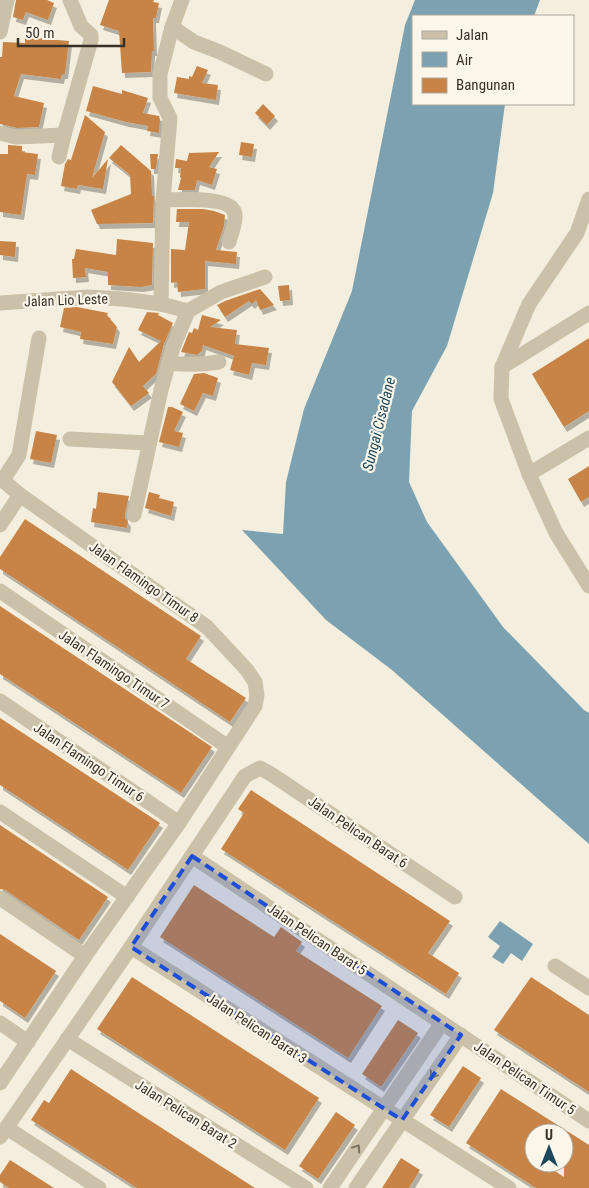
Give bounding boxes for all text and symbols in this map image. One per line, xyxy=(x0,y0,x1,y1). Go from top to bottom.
scale bar xyxy=(18,15,124,47)
legend xyxy=(412,15,574,105)
text: 50 m xyxy=(25,24,55,42)
text: Jalan xyxy=(456,26,488,44)
text: Air xyxy=(456,51,473,69)
text: Bangunan xyxy=(456,76,515,94)
street label: Jalan Lio Leste xyxy=(24,291,109,309)
water label: Sungai Cisadane xyxy=(359,375,399,473)
street label: Jalan Flamingo Timur 8 xyxy=(86,538,202,626)
street label: Jalan Flamingo Timur 7 xyxy=(56,626,172,712)
street label: Jalan Flamingo Timur 6 xyxy=(31,719,147,805)
street label: Jalan Pelican Barat 6 xyxy=(305,793,411,871)
street label: Jalan Pelican Barat 5 xyxy=(264,900,370,978)
street label: Jalan Pelican Barat 3 xyxy=(204,990,310,1066)
street label: Jalan Pelican Timur 5 xyxy=(471,1038,579,1118)
one-way arrow xyxy=(430,1070,439,1079)
street label: Jalan Pelican Barat 2 xyxy=(132,1076,240,1152)
north arrow xyxy=(524,1123,574,1173)
text: U xyxy=(545,1127,553,1143)
one-way arrow xyxy=(351,1144,360,1153)

